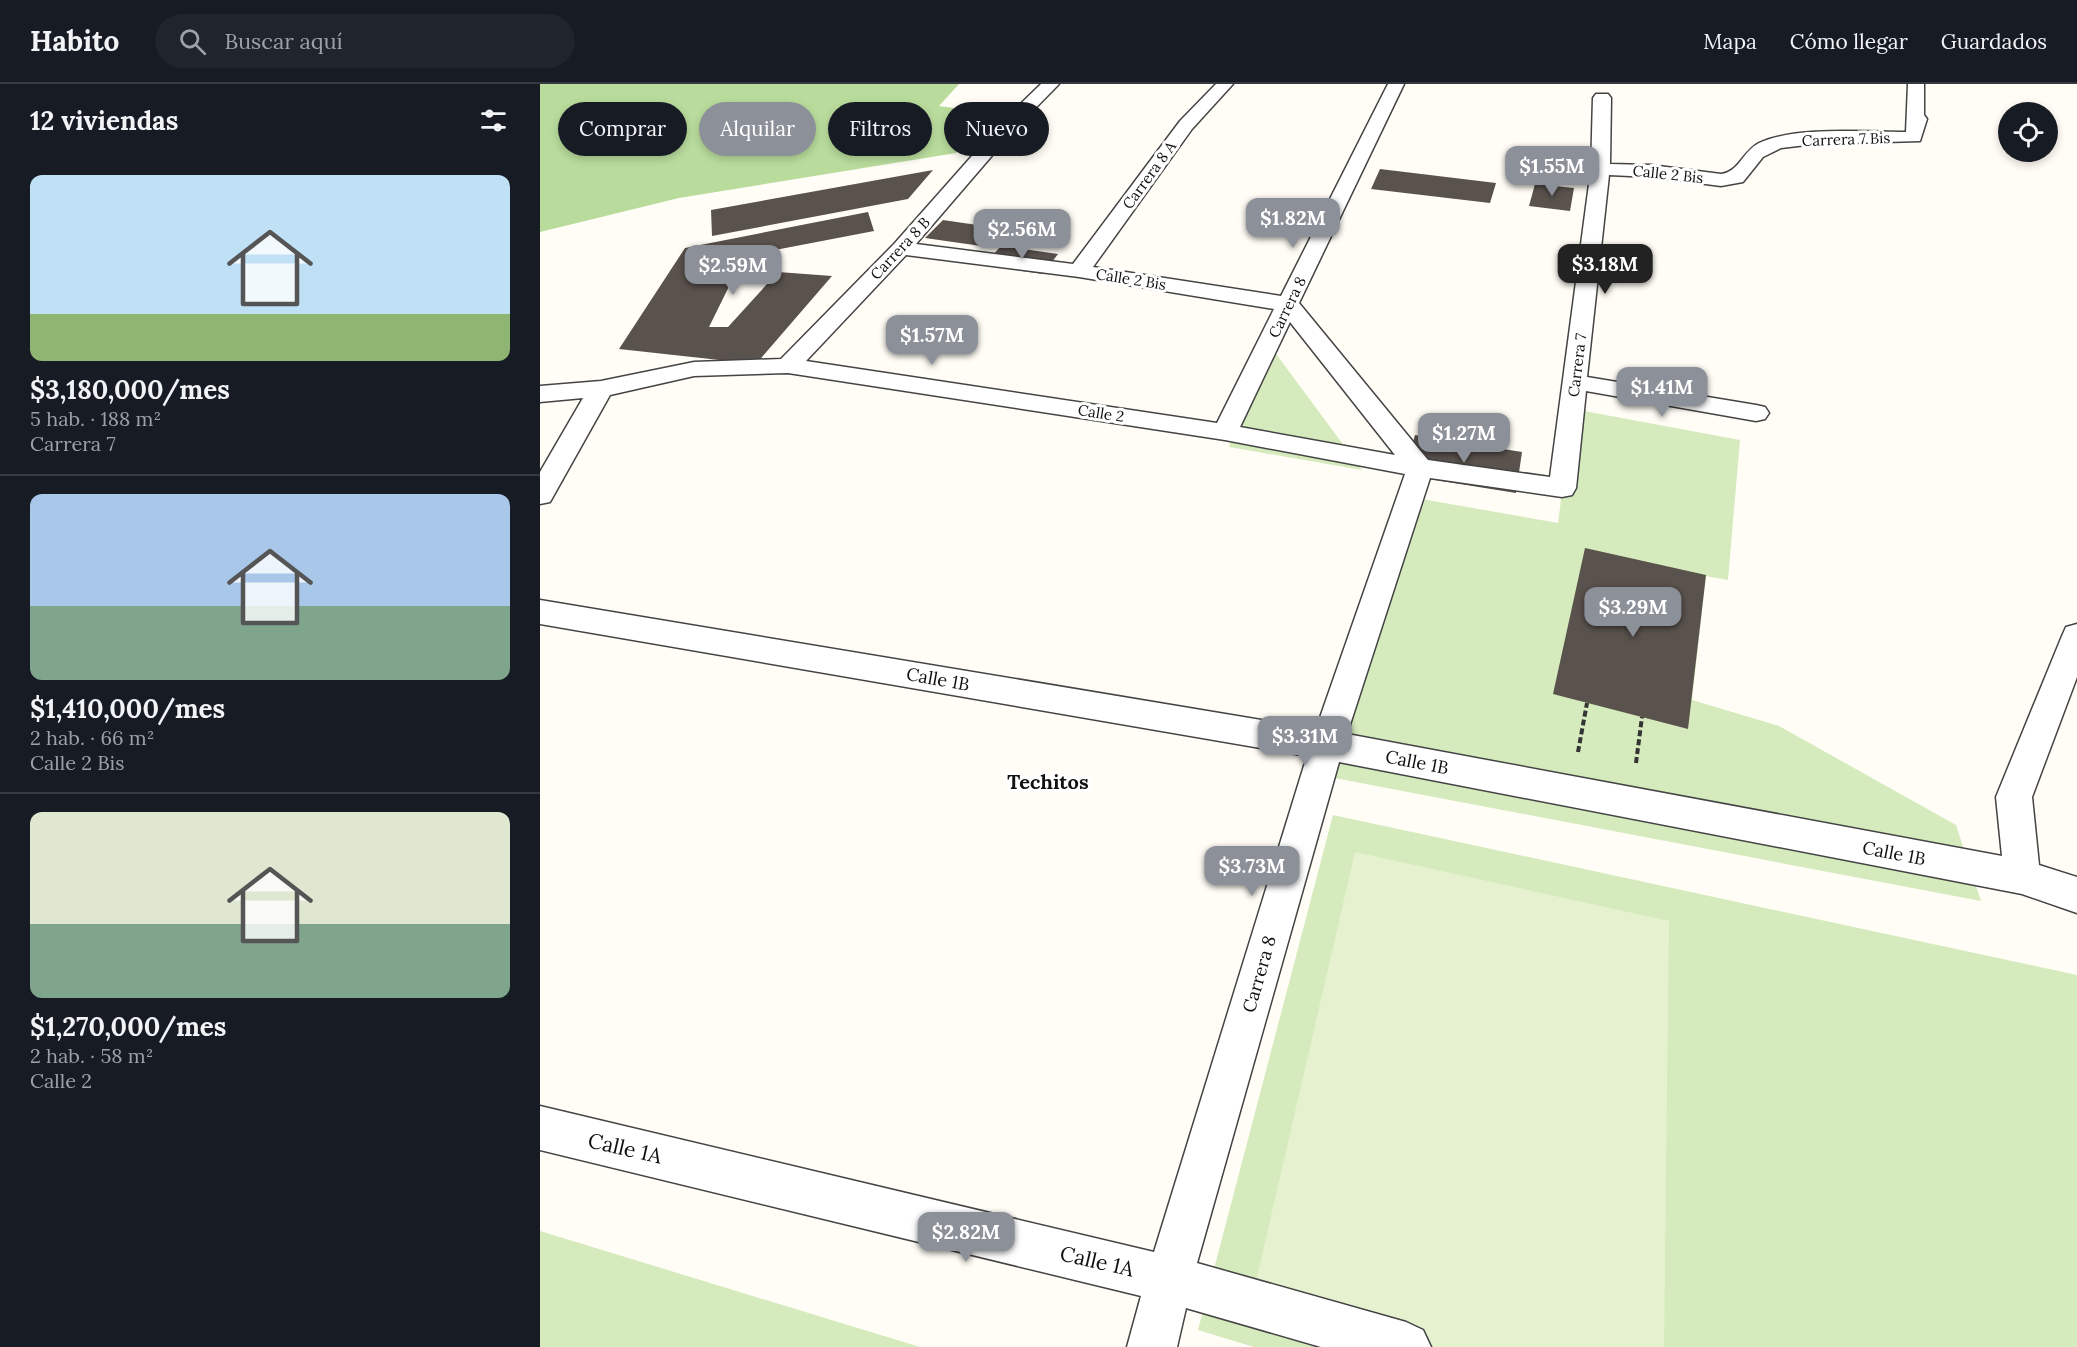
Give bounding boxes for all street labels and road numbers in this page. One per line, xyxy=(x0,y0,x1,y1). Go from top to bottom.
street label: Carrera 7 Bis xyxy=(1801,128,1891,150)
street label: Carrera 8 A xyxy=(1118,137,1180,213)
street label: Calle 2 Bis xyxy=(1632,161,1704,187)
street label: Carrera 8 B xyxy=(866,213,934,283)
street label: Calle 2 Bis xyxy=(1095,264,1168,294)
street label: Carrera 8 xyxy=(1264,273,1310,341)
street label: Carrera 7 xyxy=(1564,332,1590,398)
street label: Calle 2 xyxy=(1077,400,1125,426)
street label: Calle 1B xyxy=(905,662,971,696)
street label: Calle 1B xyxy=(1383,745,1451,779)
street label: Calle 1B xyxy=(1860,836,1928,870)
street label: Carrera 8 xyxy=(1237,933,1281,1015)
street label: Calle 1A xyxy=(585,1126,665,1170)
street label: Calle 1A xyxy=(1057,1239,1137,1283)

